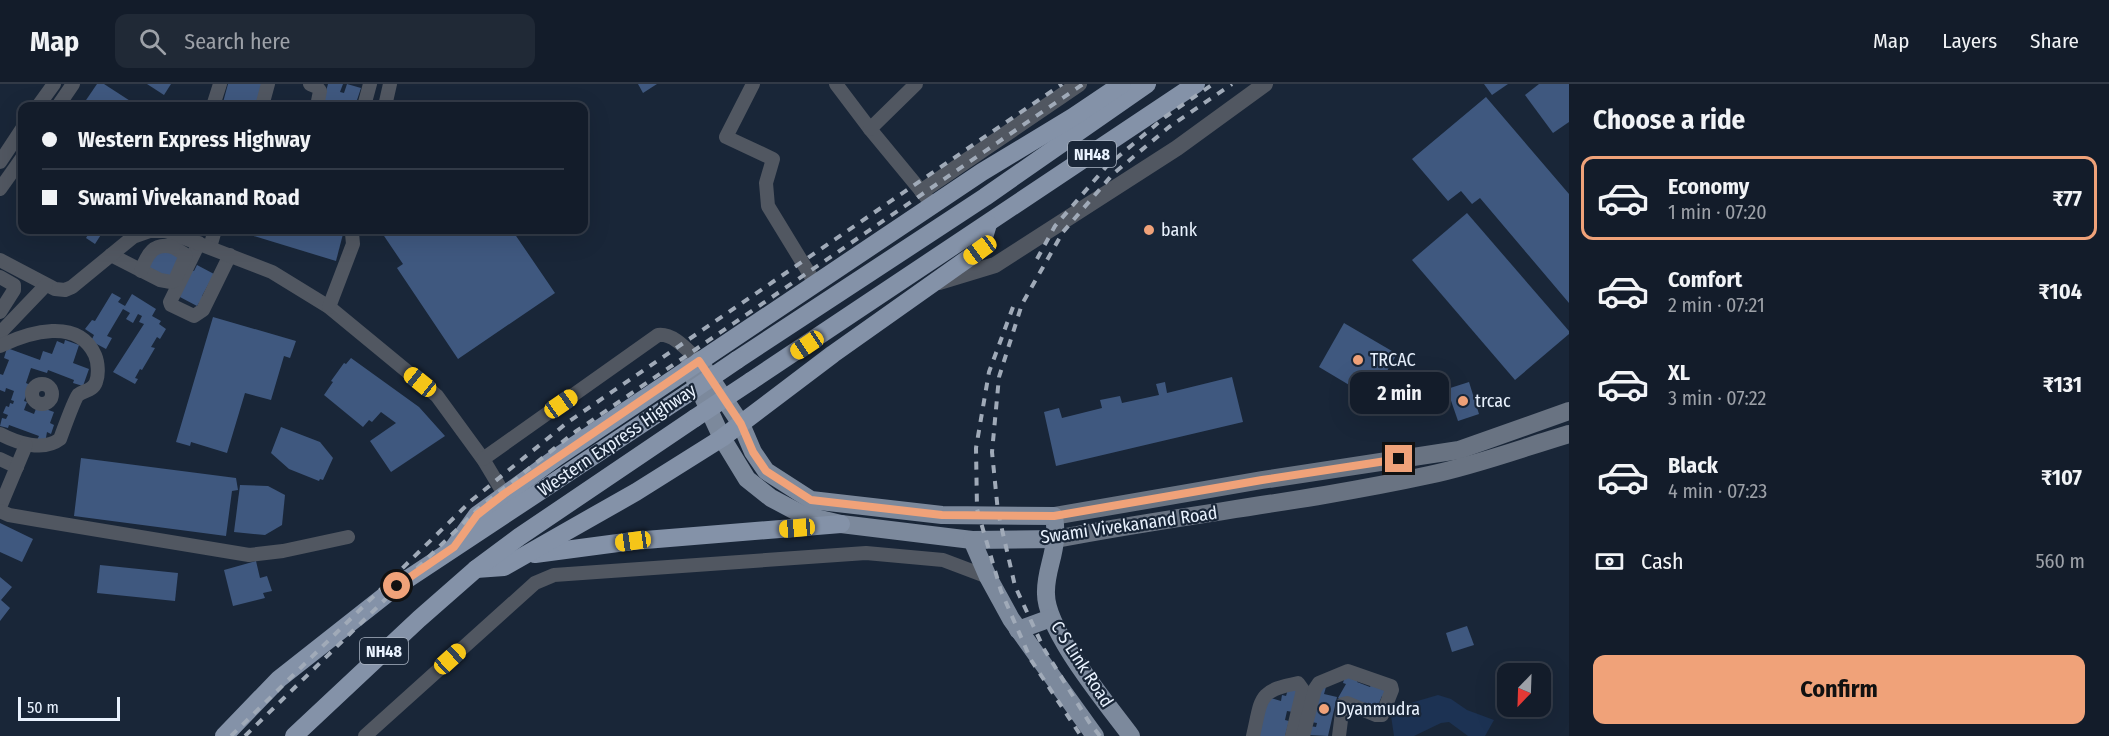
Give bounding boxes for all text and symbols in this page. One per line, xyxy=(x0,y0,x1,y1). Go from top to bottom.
search box xyxy=(115,14,535,68)
text: Map xyxy=(30,25,79,58)
icon: search xyxy=(136,25,169,58)
text: Search here xyxy=(184,28,290,55)
text: Map xyxy=(1873,28,1909,54)
text: Layers xyxy=(1942,28,1997,54)
text: Share xyxy=(2030,28,2079,54)
text: Choose a ride xyxy=(1593,104,1745,136)
text: Western Express Highway xyxy=(78,126,310,153)
road number: NH48 xyxy=(1068,141,1116,167)
icon: car xyxy=(1596,171,1650,225)
text: Economy xyxy=(1668,173,1749,200)
text: Swami Vivekanand Road xyxy=(78,184,300,211)
text: ₹77 xyxy=(2052,185,2082,212)
text: 1 min · 07:20 xyxy=(1668,200,1767,224)
place label: bank xyxy=(1161,219,1198,241)
marker: bank xyxy=(1142,223,1156,237)
car xyxy=(960,232,1000,268)
icon: car xyxy=(1596,264,1650,318)
text: Comfort xyxy=(1668,266,1742,293)
text: ₹104 xyxy=(2039,278,2082,305)
text: 2 min · 07:21 xyxy=(1668,293,1765,317)
car xyxy=(787,327,827,363)
place label: TRCAC xyxy=(1370,349,1416,371)
marker: TRCAC xyxy=(1351,353,1365,367)
icon: car xyxy=(1596,357,1650,411)
text: XL xyxy=(1668,359,1690,386)
car xyxy=(400,364,440,400)
text: ₹131 xyxy=(2043,371,2082,398)
callout: 2 min xyxy=(1350,372,1448,414)
street label: Western Express Highway xyxy=(534,379,700,501)
text: 2 min xyxy=(1377,381,1422,405)
car xyxy=(541,386,581,422)
text: 3 min · 07:22 xyxy=(1668,386,1766,410)
place label: trcac xyxy=(1475,390,1511,412)
marker: trcac xyxy=(1456,394,1470,408)
route end xyxy=(1385,445,1412,472)
icon: car xyxy=(1596,450,1650,504)
text: Black xyxy=(1668,452,1718,479)
text: ₹107 xyxy=(2041,464,2082,491)
text: 4 min · 07:23 xyxy=(1668,479,1767,503)
street label: Swami Vivekanand Road xyxy=(1039,502,1219,548)
car xyxy=(778,517,816,539)
car xyxy=(614,530,652,552)
icon: cash xyxy=(1593,545,1626,578)
text: Cash xyxy=(1641,548,1684,575)
text: 560 m xyxy=(2035,549,2085,573)
route start xyxy=(383,572,410,599)
street label: C S Link Road xyxy=(1046,617,1118,711)
road number: NH48 xyxy=(360,638,408,664)
car xyxy=(431,640,469,678)
button: Confirm xyxy=(1593,655,2085,724)
north arrow xyxy=(1497,663,1551,717)
map controls xyxy=(1497,663,1551,717)
scale bar xyxy=(18,694,120,722)
text: 50 m xyxy=(27,698,59,717)
place label: Dyanmudra xyxy=(1336,698,1420,720)
marker: Dyanmudra xyxy=(1317,702,1331,716)

